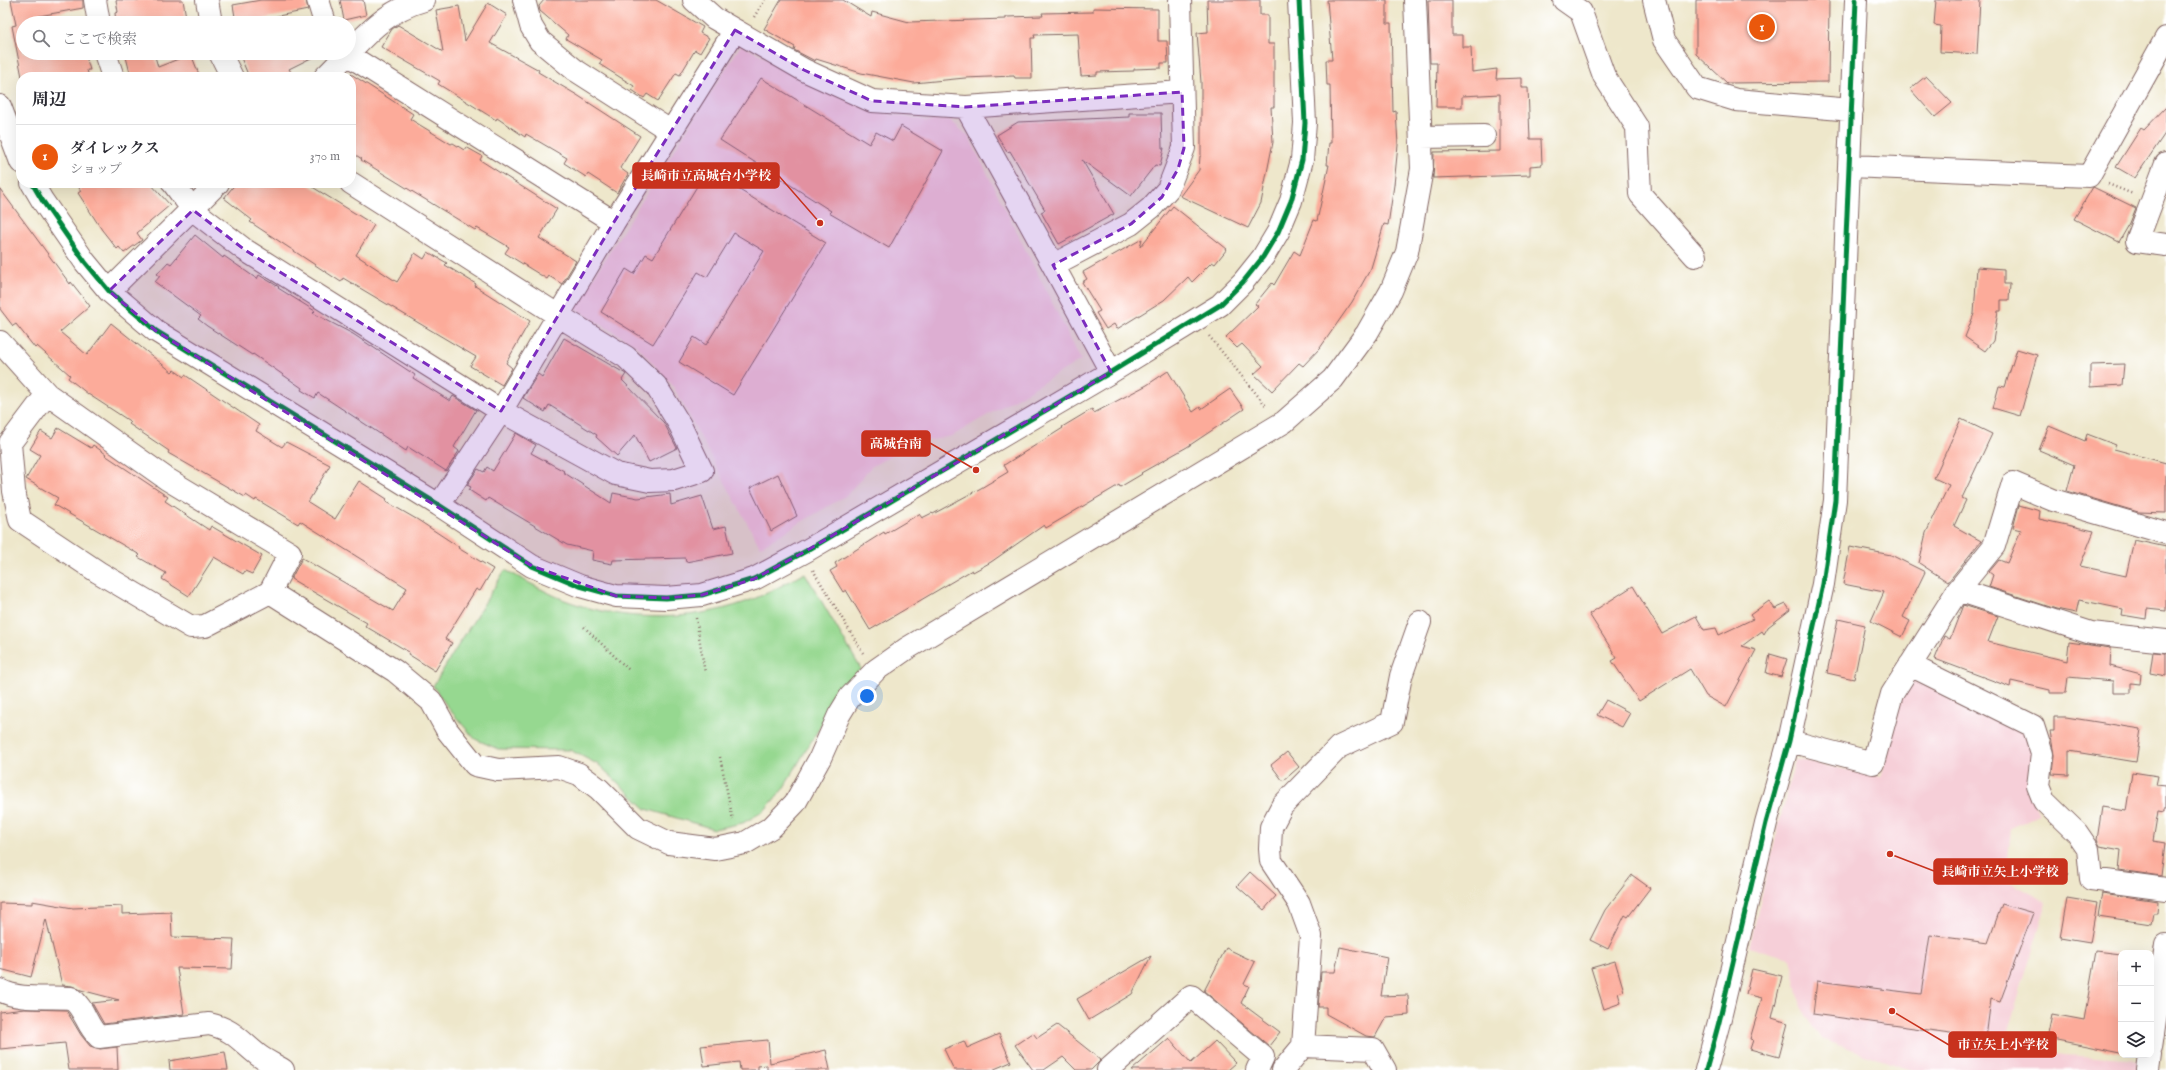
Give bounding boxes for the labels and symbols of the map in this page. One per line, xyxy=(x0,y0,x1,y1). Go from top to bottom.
pin: 1 xyxy=(1749,12,1775,42)
callout: 長崎市立高城台小学校 xyxy=(633,163,779,188)
text: 長崎市立高城台小学校 xyxy=(641,168,772,185)
callout: 高城台南 xyxy=(862,431,930,456)
text: 高城台南 xyxy=(870,436,922,453)
your location xyxy=(857,686,877,706)
callout: 長崎市立矢上小学校 xyxy=(1934,859,2067,884)
text: 長崎市立矢上小学校 xyxy=(1941,864,2059,881)
callout: 市立矢上小学校 xyxy=(1949,1032,2056,1057)
text: 市立矢上小学校 xyxy=(1957,1037,2049,1054)

